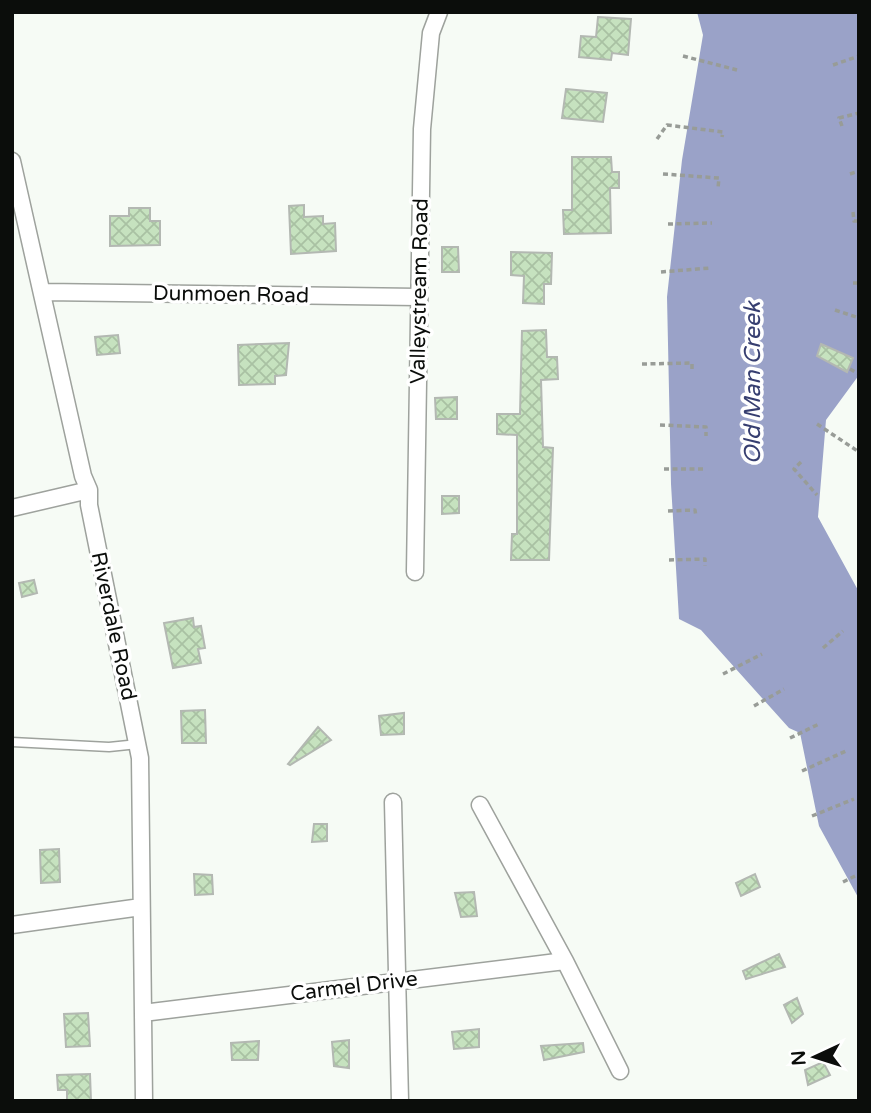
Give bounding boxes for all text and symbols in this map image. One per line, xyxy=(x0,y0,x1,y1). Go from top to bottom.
street label: Valleystream Road xyxy=(405,198,434,384)
street label: Dunmoen Road xyxy=(153,281,309,308)
water label: Old Man Creek xyxy=(739,300,767,464)
street label: Riverdale Road xyxy=(86,550,141,703)
street label: Carmel Drive xyxy=(289,966,419,1007)
north arrow xyxy=(780,1022,850,1092)
text: N xyxy=(788,1050,811,1066)

